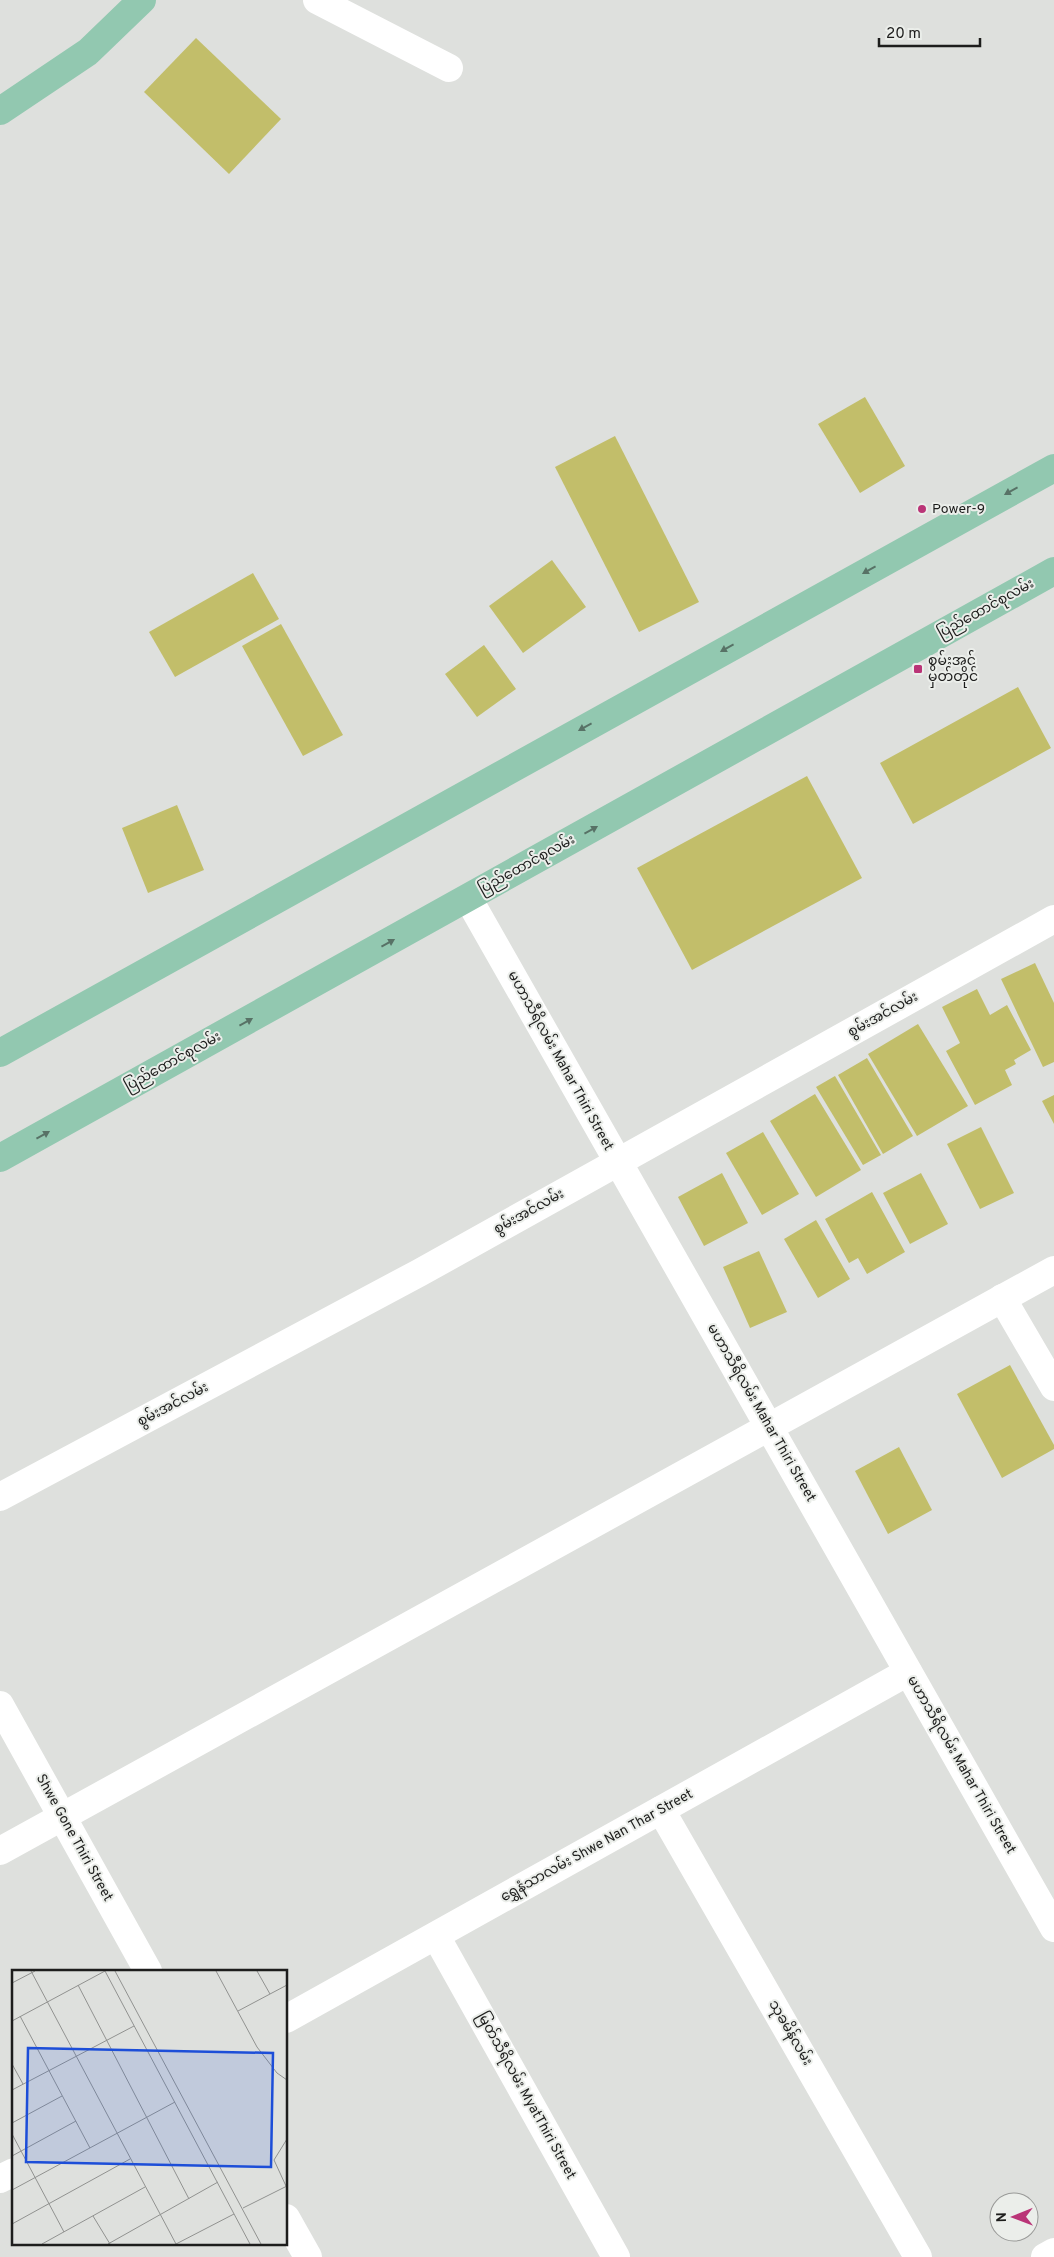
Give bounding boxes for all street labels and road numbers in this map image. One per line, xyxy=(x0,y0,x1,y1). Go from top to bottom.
street label: ပြည်ထောင်စုလမ်း xyxy=(933,573,1038,644)
street label: ပြည်ထောင်စုလမ်း xyxy=(474,829,579,900)
street label: မဟာသီရိလမ်း Mahar Thiri Street xyxy=(502,967,619,1155)
street label: စွမ်းအင်လမ်း xyxy=(843,986,922,1042)
street label: ပြည်ထောင်စုလမ်း xyxy=(120,1026,225,1097)
street label: စွမ်းအင်လမ်း xyxy=(489,1183,568,1239)
street label: မဟာသီရိလမ်း Mahar Thiri Street xyxy=(701,1320,822,1506)
street label: စွမ်းအင်လမ်း xyxy=(133,1377,212,1432)
street label: မဟာသီရိလမ်း Mahar Thiri Street xyxy=(901,1672,1022,1858)
street label: Shwe Gone Thiri Street xyxy=(32,1771,116,1905)
street label: ရွှေနံသာလမ်း Shwe Nan Thar Street xyxy=(496,1783,697,1908)
street label: သုခမိန်လမ်း xyxy=(763,1996,818,2070)
street label: မြတ်သီရိလမ်း MyatThiri Street xyxy=(471,2008,582,2183)

